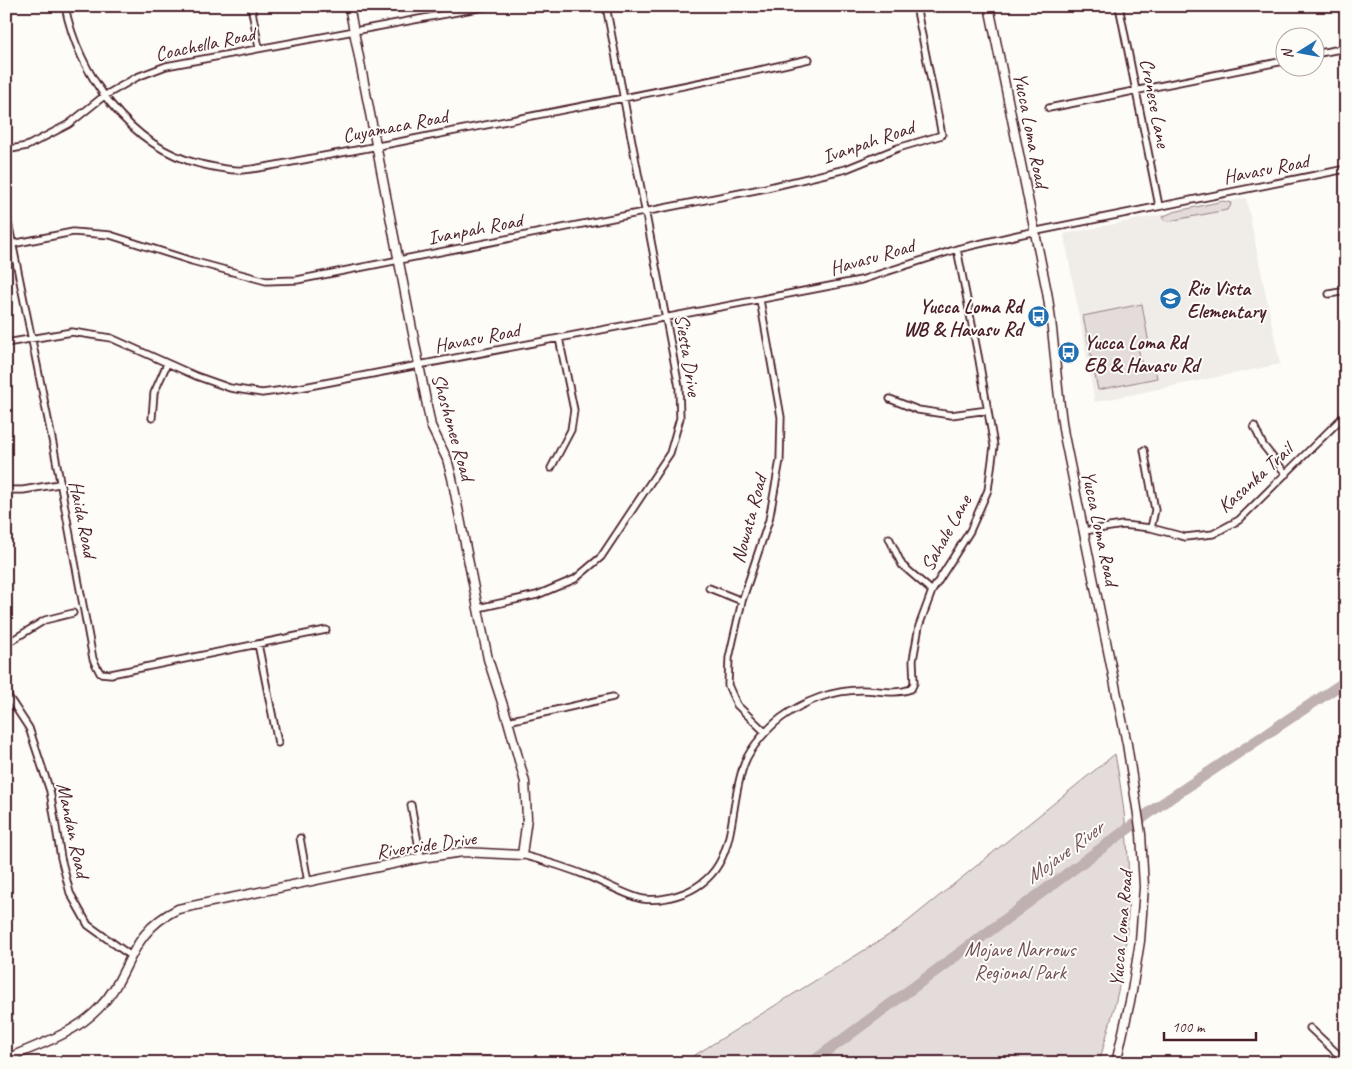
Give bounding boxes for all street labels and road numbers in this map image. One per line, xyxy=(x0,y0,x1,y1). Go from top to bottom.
street label: Coachella Road xyxy=(153,21,260,67)
street label: Cronese Lane xyxy=(1134,56,1176,151)
street label: Yucca Loma Road xyxy=(1008,70,1055,193)
street label: Cuyamaca Road xyxy=(340,103,453,148)
street label: Ivanpah Road xyxy=(819,114,920,169)
street label: Havasu Road xyxy=(1221,148,1314,190)
street label: Ivanpah Road xyxy=(426,207,527,250)
street label: Havasu Road xyxy=(827,232,920,281)
street label: Siesta Drive xyxy=(669,312,707,399)
street label: Havasu Road xyxy=(432,317,525,359)
street label: Shoshonee Road xyxy=(426,371,481,486)
street label: Kasanka Trail xyxy=(1212,435,1300,518)
street label: Yucca Loma Road xyxy=(1076,468,1125,591)
street label: Nowata Road xyxy=(725,469,774,566)
street label: Haida Road xyxy=(63,479,103,563)
street label: Sahale Lane xyxy=(915,489,978,575)
street label: Mandan Road xyxy=(51,780,96,883)
street label: Riverside Drive xyxy=(375,825,479,864)
street label: Yucca Loma Road xyxy=(1103,867,1139,988)

